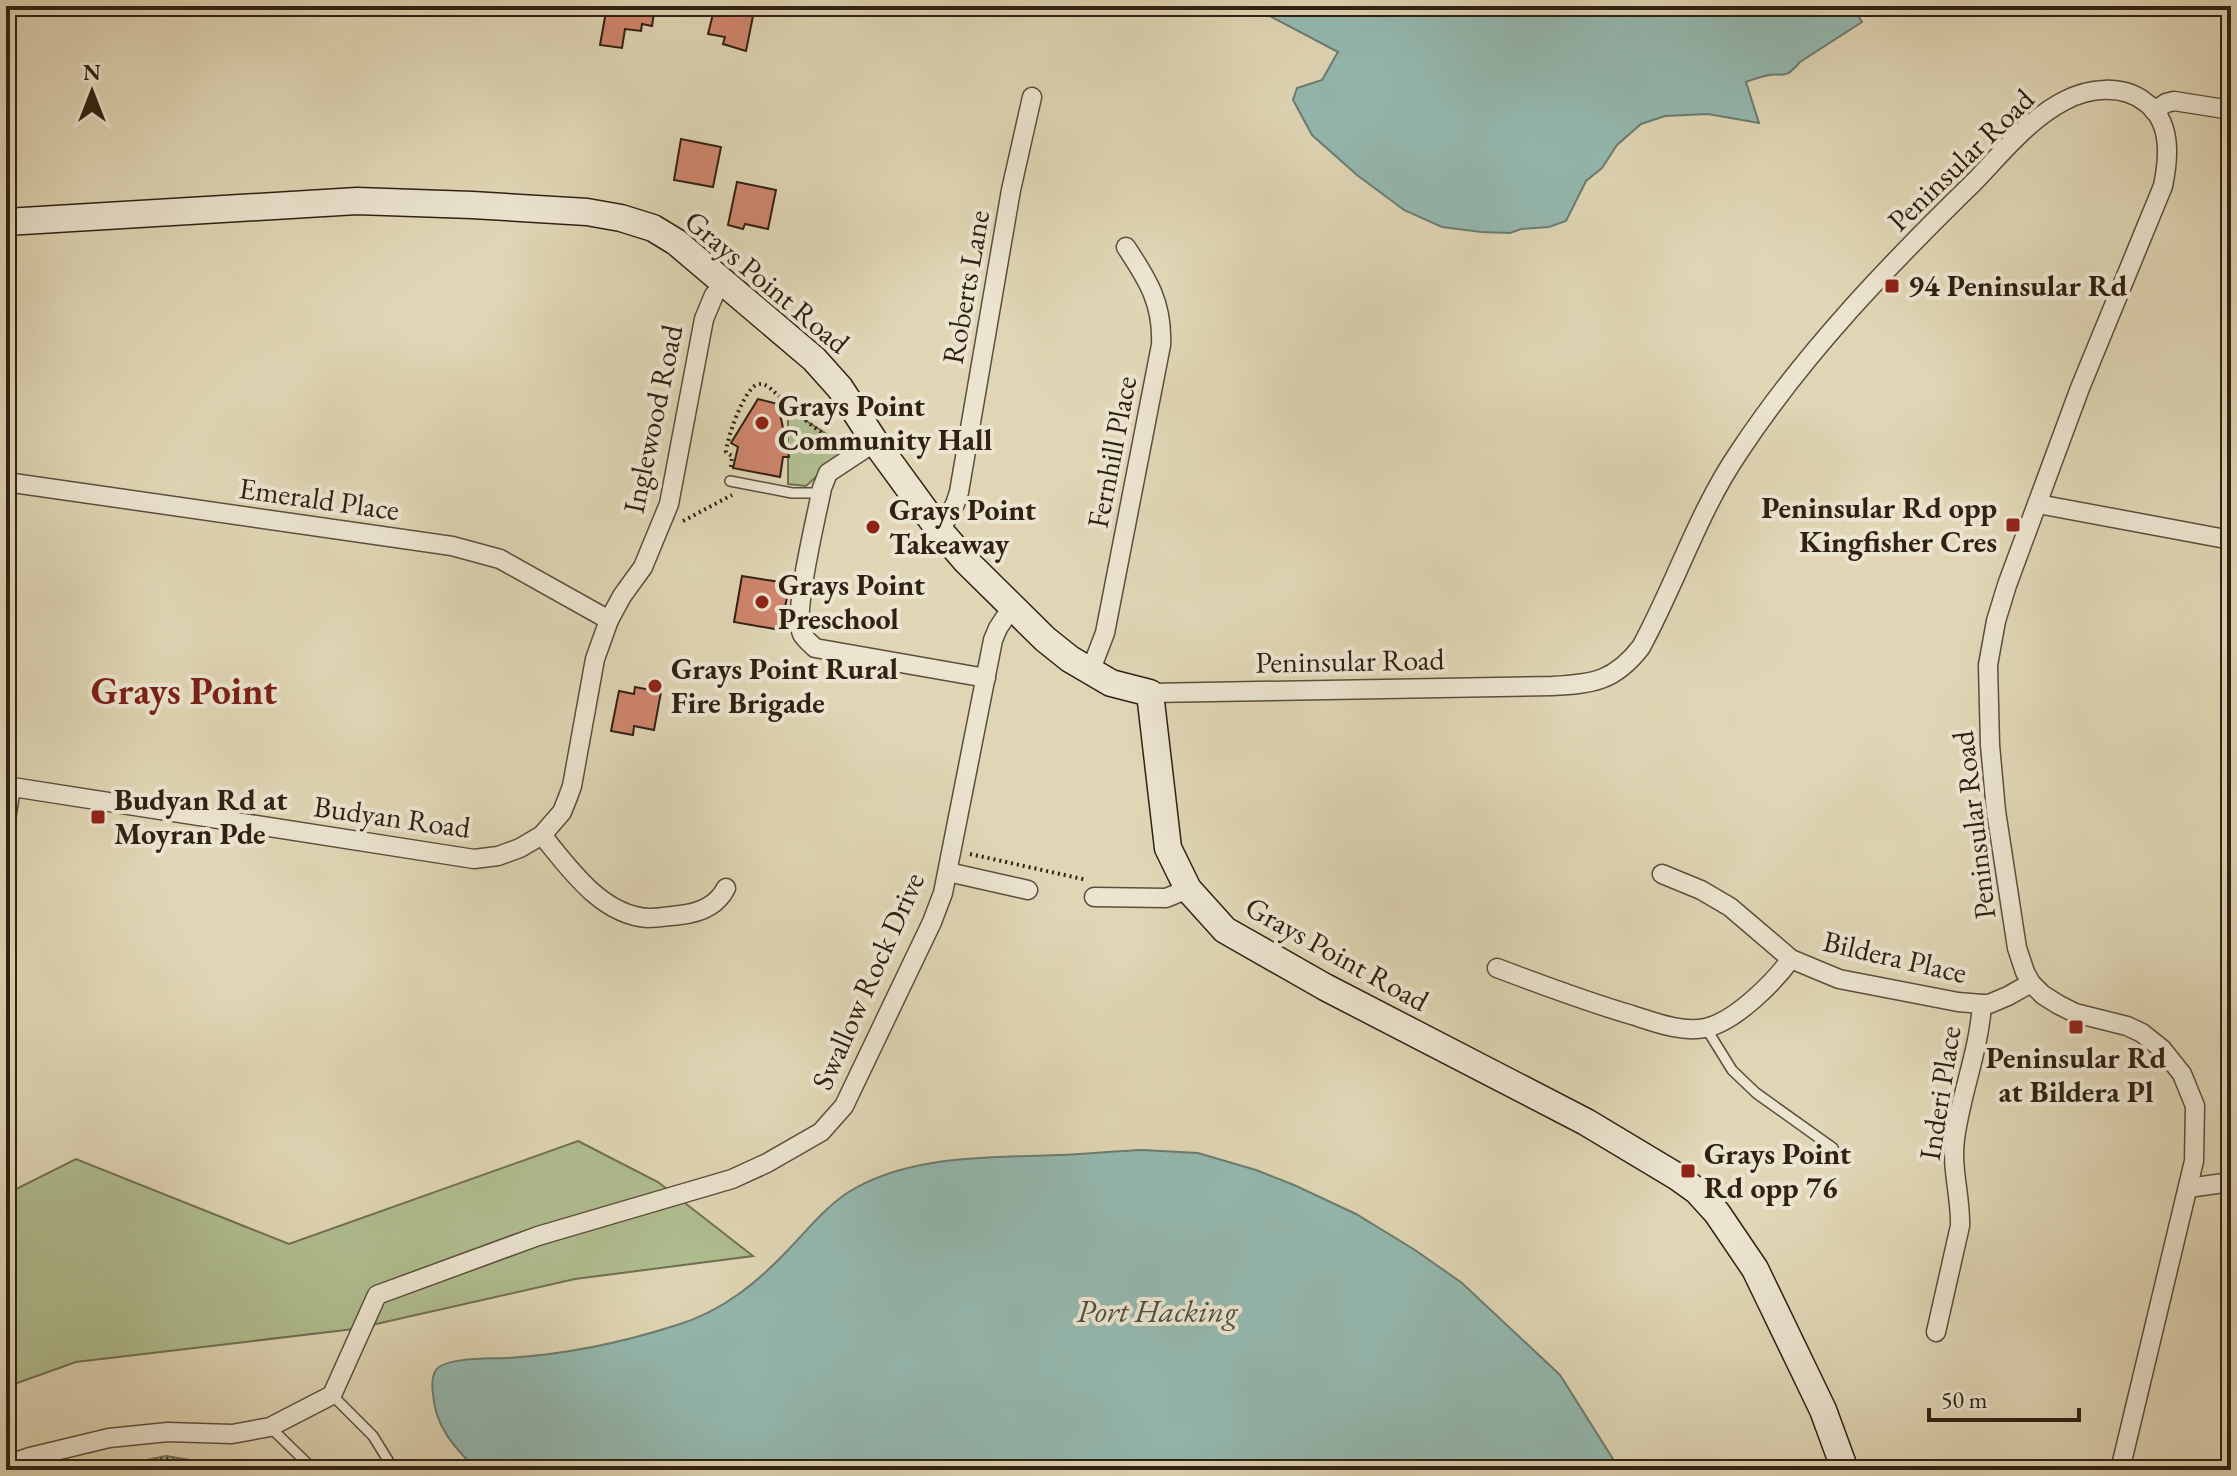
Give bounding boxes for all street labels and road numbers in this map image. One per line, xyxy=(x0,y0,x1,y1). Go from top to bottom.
street label: Peninsular Road xyxy=(1879,79,2043,239)
street label: Grays Point Road xyxy=(677,201,859,363)
street label: Roberts Lane xyxy=(933,207,998,367)
street label: Inglewood Road xyxy=(614,320,692,517)
street label: Fernhill Place xyxy=(1078,372,1145,531)
street label: Emerald Place xyxy=(236,468,402,529)
street label: Peninsular Road xyxy=(1255,639,1446,682)
street label: Peninsular Road xyxy=(1943,728,2004,921)
street label: Budyan Road xyxy=(311,786,474,847)
street label: Swallow Rock Drive xyxy=(802,866,933,1096)
street label: Grays Point Road xyxy=(1239,887,1436,1020)
street label: Bildera Place xyxy=(1820,921,1971,992)
street label: Inderi Place xyxy=(1910,1023,1969,1163)

